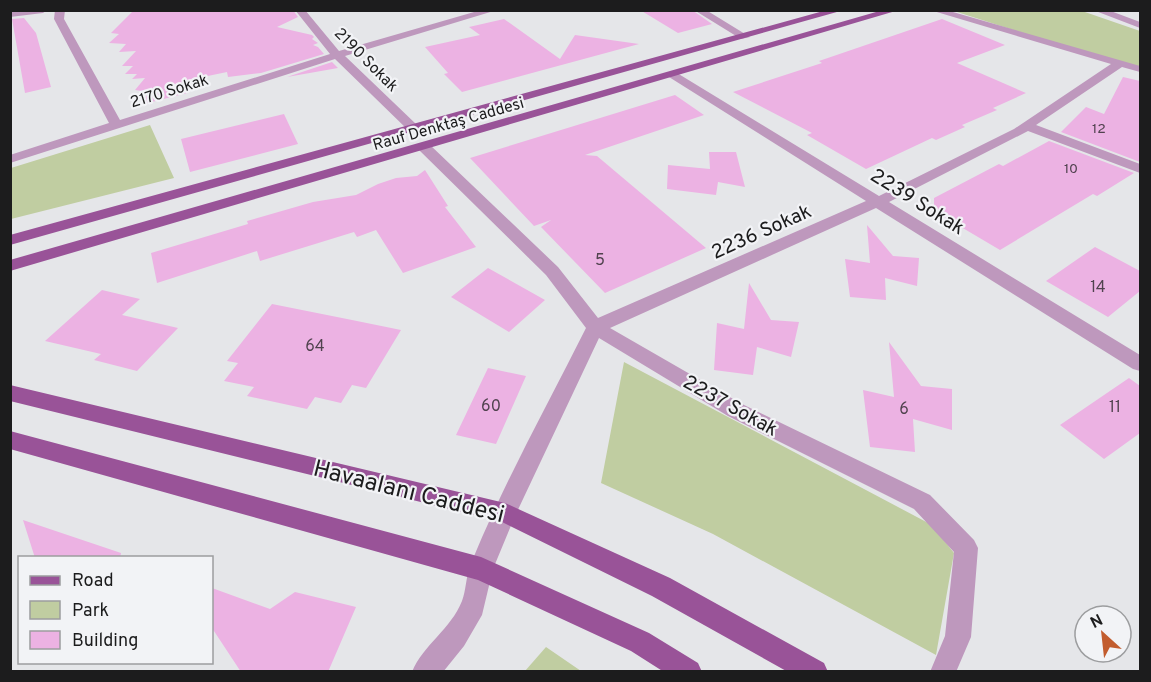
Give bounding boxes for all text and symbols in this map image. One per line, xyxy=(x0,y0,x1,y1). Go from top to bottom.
street label: 2190 Sokak xyxy=(329,24,402,97)
street label: 2170 Sokak xyxy=(128,71,211,113)
street label: Rauf Denktaş Caddesi xyxy=(371,94,526,156)
house number: 12 xyxy=(1092,121,1106,138)
house number: 10 xyxy=(1064,161,1078,178)
street label: 2239 Sokak xyxy=(865,163,969,242)
street label: 2236 Sokak xyxy=(708,199,816,267)
house number: 5 xyxy=(595,251,605,271)
house number: 14 xyxy=(1090,278,1106,298)
house number: 64 xyxy=(305,337,325,357)
street label: 2237 Sokak xyxy=(678,370,782,443)
house number: 60 xyxy=(481,397,501,417)
house number: 11 xyxy=(1109,398,1121,418)
house number: 6 xyxy=(899,400,909,420)
street label: Havaalanı Caddesi xyxy=(310,455,507,531)
legend xyxy=(18,556,213,664)
text: Road xyxy=(72,570,114,593)
text: Park xyxy=(72,600,109,623)
north arrow xyxy=(1073,604,1133,664)
text: N xyxy=(1087,611,1107,634)
text: Building xyxy=(72,630,138,653)

